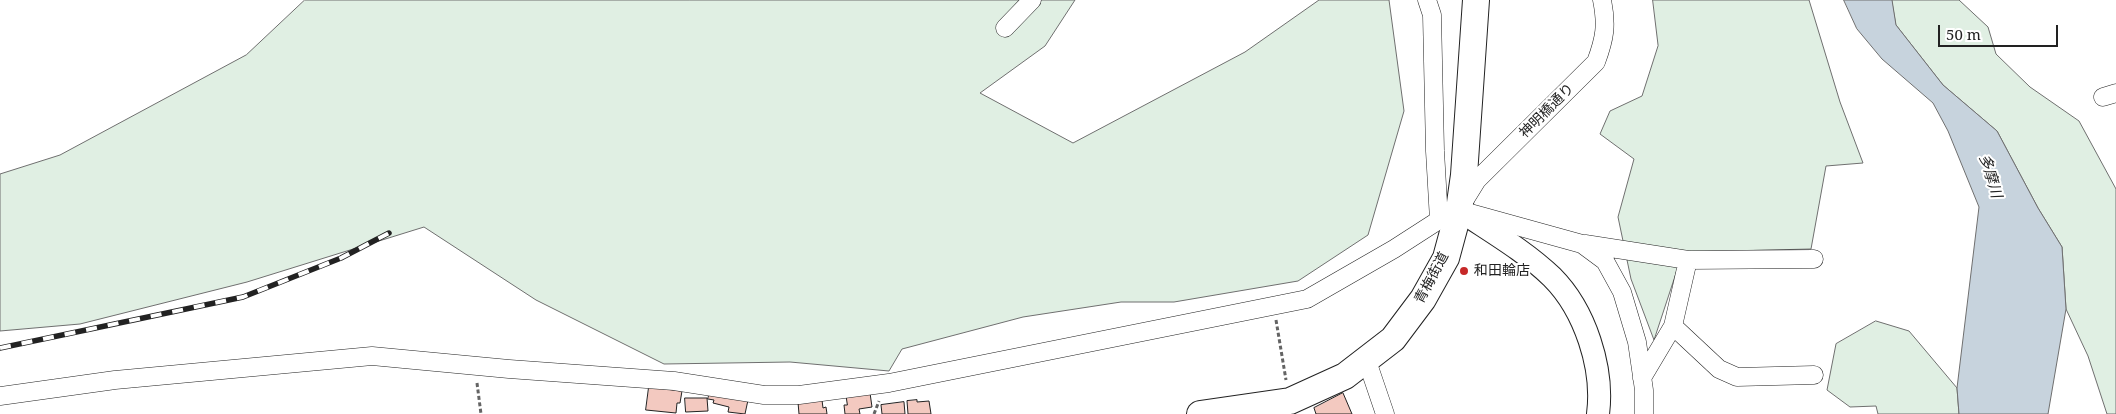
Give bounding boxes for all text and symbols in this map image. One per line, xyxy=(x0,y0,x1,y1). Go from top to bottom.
scale bar xyxy=(1941,15,2061,47)
text: 50 m xyxy=(1946,24,1981,44)
street label: 神明橋通り xyxy=(1516,80,1578,142)
water label: 多摩川 xyxy=(1975,152,2005,200)
street label: 青梅街道 xyxy=(1411,249,1453,307)
place label: 和田輪店 xyxy=(1474,263,1530,279)
marker: 和田輪店 xyxy=(1458,265,1470,277)

